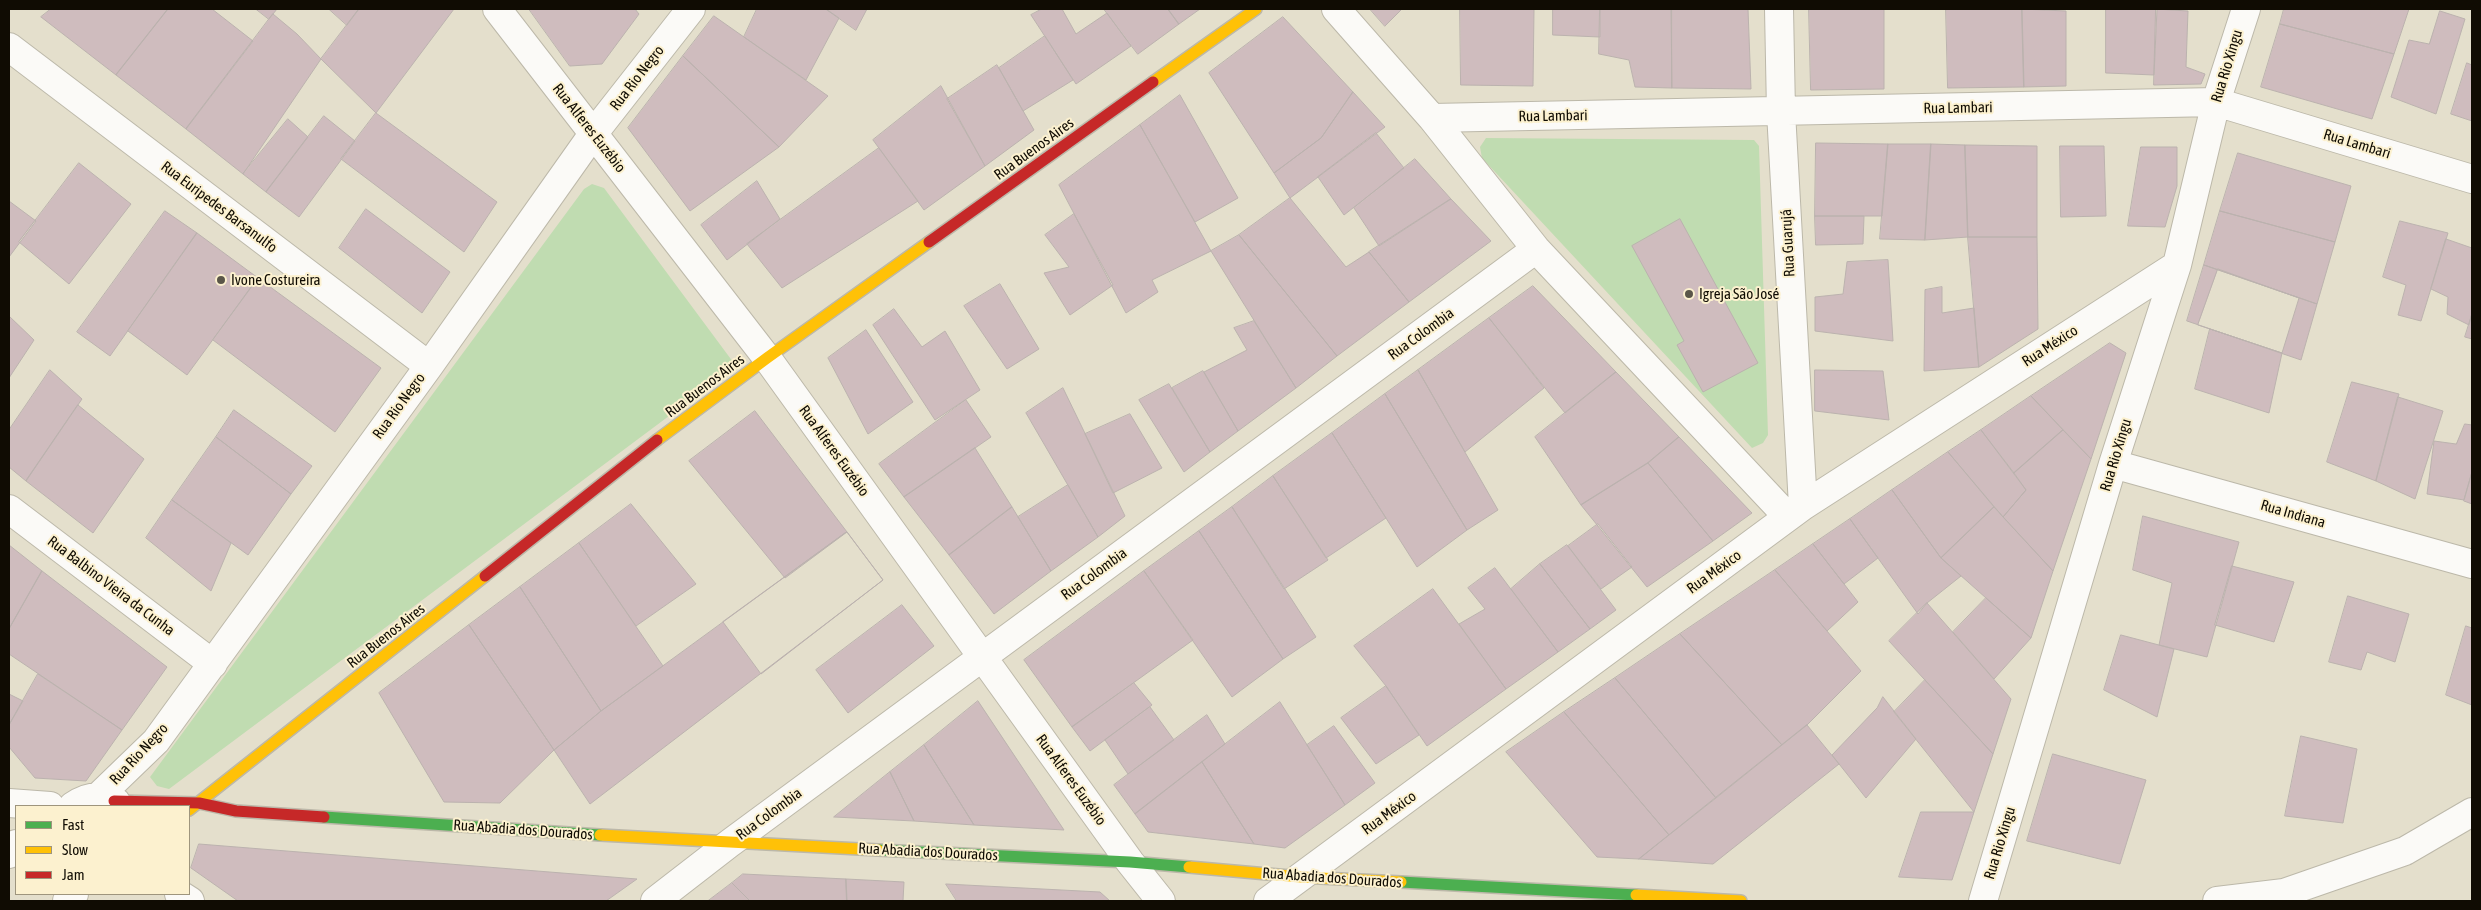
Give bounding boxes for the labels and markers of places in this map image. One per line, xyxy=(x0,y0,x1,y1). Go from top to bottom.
place label: Ivone Costureira xyxy=(231,271,320,289)
marker: Ivone Costureira xyxy=(215,274,227,286)
place label: Igreja São José xyxy=(1699,285,1779,303)
marker: Igreja São José xyxy=(1683,288,1695,300)

